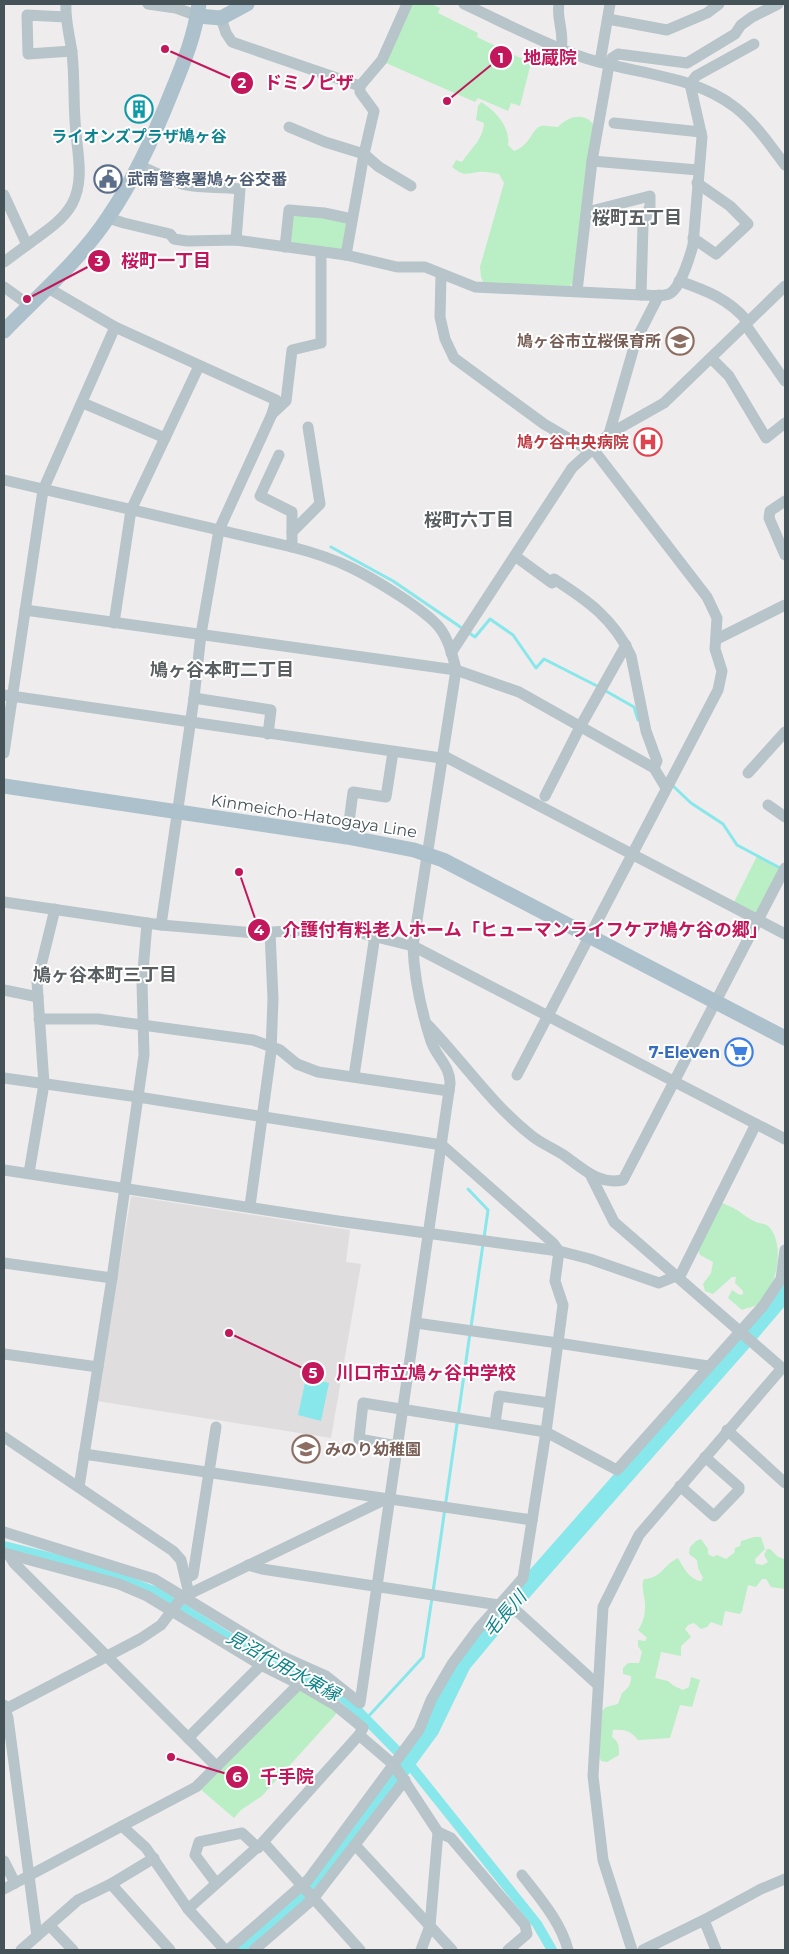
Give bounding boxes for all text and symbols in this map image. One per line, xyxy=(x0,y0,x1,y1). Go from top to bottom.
callout: 地蔵院 xyxy=(488,41,587,74)
text: 地蔵院 xyxy=(523,47,577,69)
text: 1 xyxy=(498,48,504,67)
callout: ドミノピザ xyxy=(229,66,364,99)
text: ドミノピザ xyxy=(264,72,354,94)
text: 2 xyxy=(238,73,247,92)
building icon: ライオンズプラザ鳩ヶ谷 xyxy=(124,94,154,124)
place label: ライオンズプラザ鳩ヶ谷 xyxy=(51,127,227,146)
public building icon: 武南警察署鳩ヶ谷交番 xyxy=(93,164,123,194)
place label: 武南警察署鳩ヶ谷交番 xyxy=(127,170,287,189)
district label: 桜町五丁目 xyxy=(592,207,682,229)
callout: 桜町一丁目 xyxy=(86,245,221,278)
text: 桜町一丁目 xyxy=(121,250,211,272)
text: 3 xyxy=(94,251,104,270)
school or university icon: 鳩ヶ谷市立桜保育所 xyxy=(665,326,695,356)
place label: 鳩ヶ谷市立桜保育所 xyxy=(517,332,661,351)
hospital icon: 鳩ケ谷中央病院 xyxy=(633,427,663,457)
place label: 鳩ケ谷中央病院 xyxy=(517,433,629,452)
district label: 桜町六丁目 xyxy=(424,509,514,531)
district label: 鳩ヶ谷本町二丁目 xyxy=(150,659,294,681)
street label: Kinmeicho-Hatogaya Line xyxy=(210,790,418,842)
callout: 介護付有料老人ホーム「ヒューマンライフケア鳩ケ谷の郷」 xyxy=(247,913,778,946)
text: 介護付有料老人ホーム「ヒューマンライフケア鳩ケ谷の郷」 xyxy=(282,919,768,941)
text: 4 xyxy=(254,920,265,939)
district label: 鳩ヶ谷本町三丁目 xyxy=(33,964,177,986)
supermarket icon: 7-Eleven xyxy=(724,1037,754,1067)
place label: 7-Eleven xyxy=(649,1043,720,1062)
callout: 川口市立鳩ヶ谷中学校 xyxy=(301,1356,526,1389)
text: 川口市立鳩ヶ谷中学校 xyxy=(336,1362,516,1384)
text: 5 xyxy=(309,1363,318,1382)
school or university icon: みのり幼稚園 xyxy=(291,1434,321,1464)
place label: みのり幼稚園 xyxy=(325,1440,421,1459)
water label: 毛長川 xyxy=(479,1585,532,1642)
water label: 見沼代用水東縁 xyxy=(223,1626,345,1707)
callout: 千手院 xyxy=(225,1760,324,1793)
text: 千手院 xyxy=(260,1766,314,1788)
text: 6 xyxy=(232,1767,242,1786)

